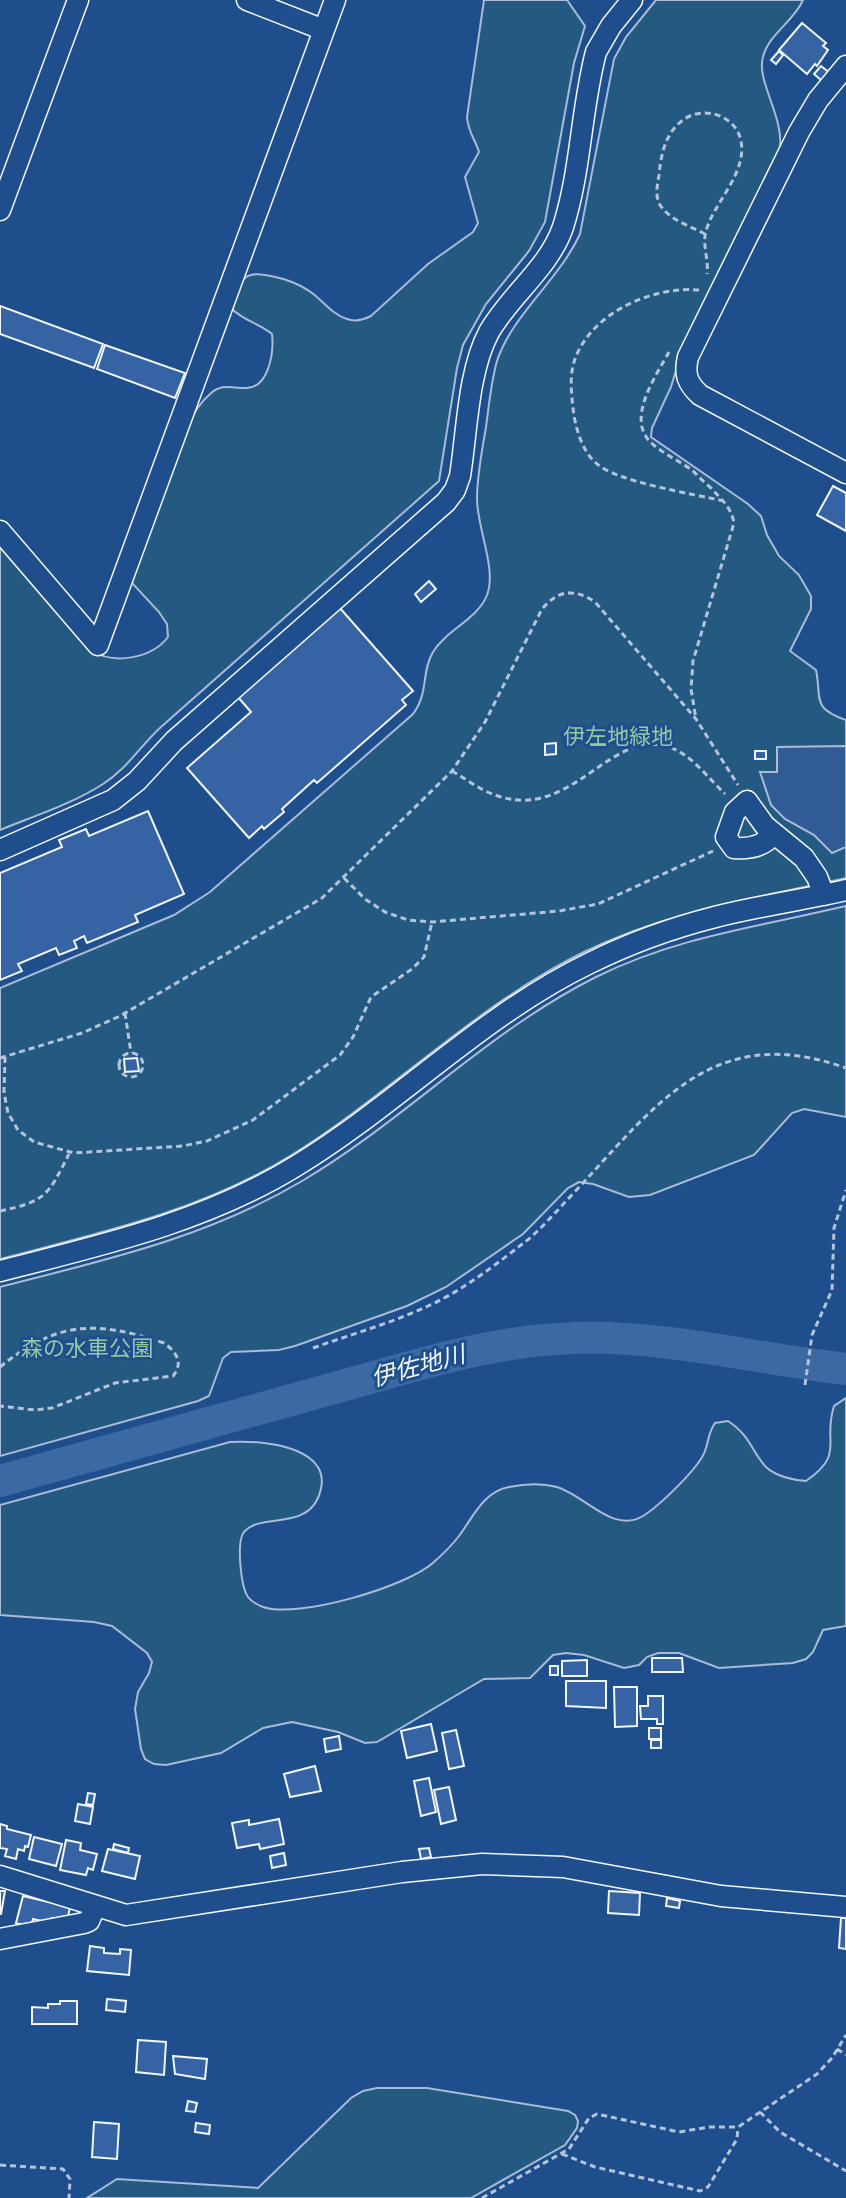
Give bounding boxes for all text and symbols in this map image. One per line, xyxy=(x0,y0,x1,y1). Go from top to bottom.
park label: 伊左地緑地 xyxy=(563,724,673,749)
park label: 森の水車公園 xyxy=(21,1336,153,1361)
water label: 伊佐地川 xyxy=(368,1339,471,1392)

